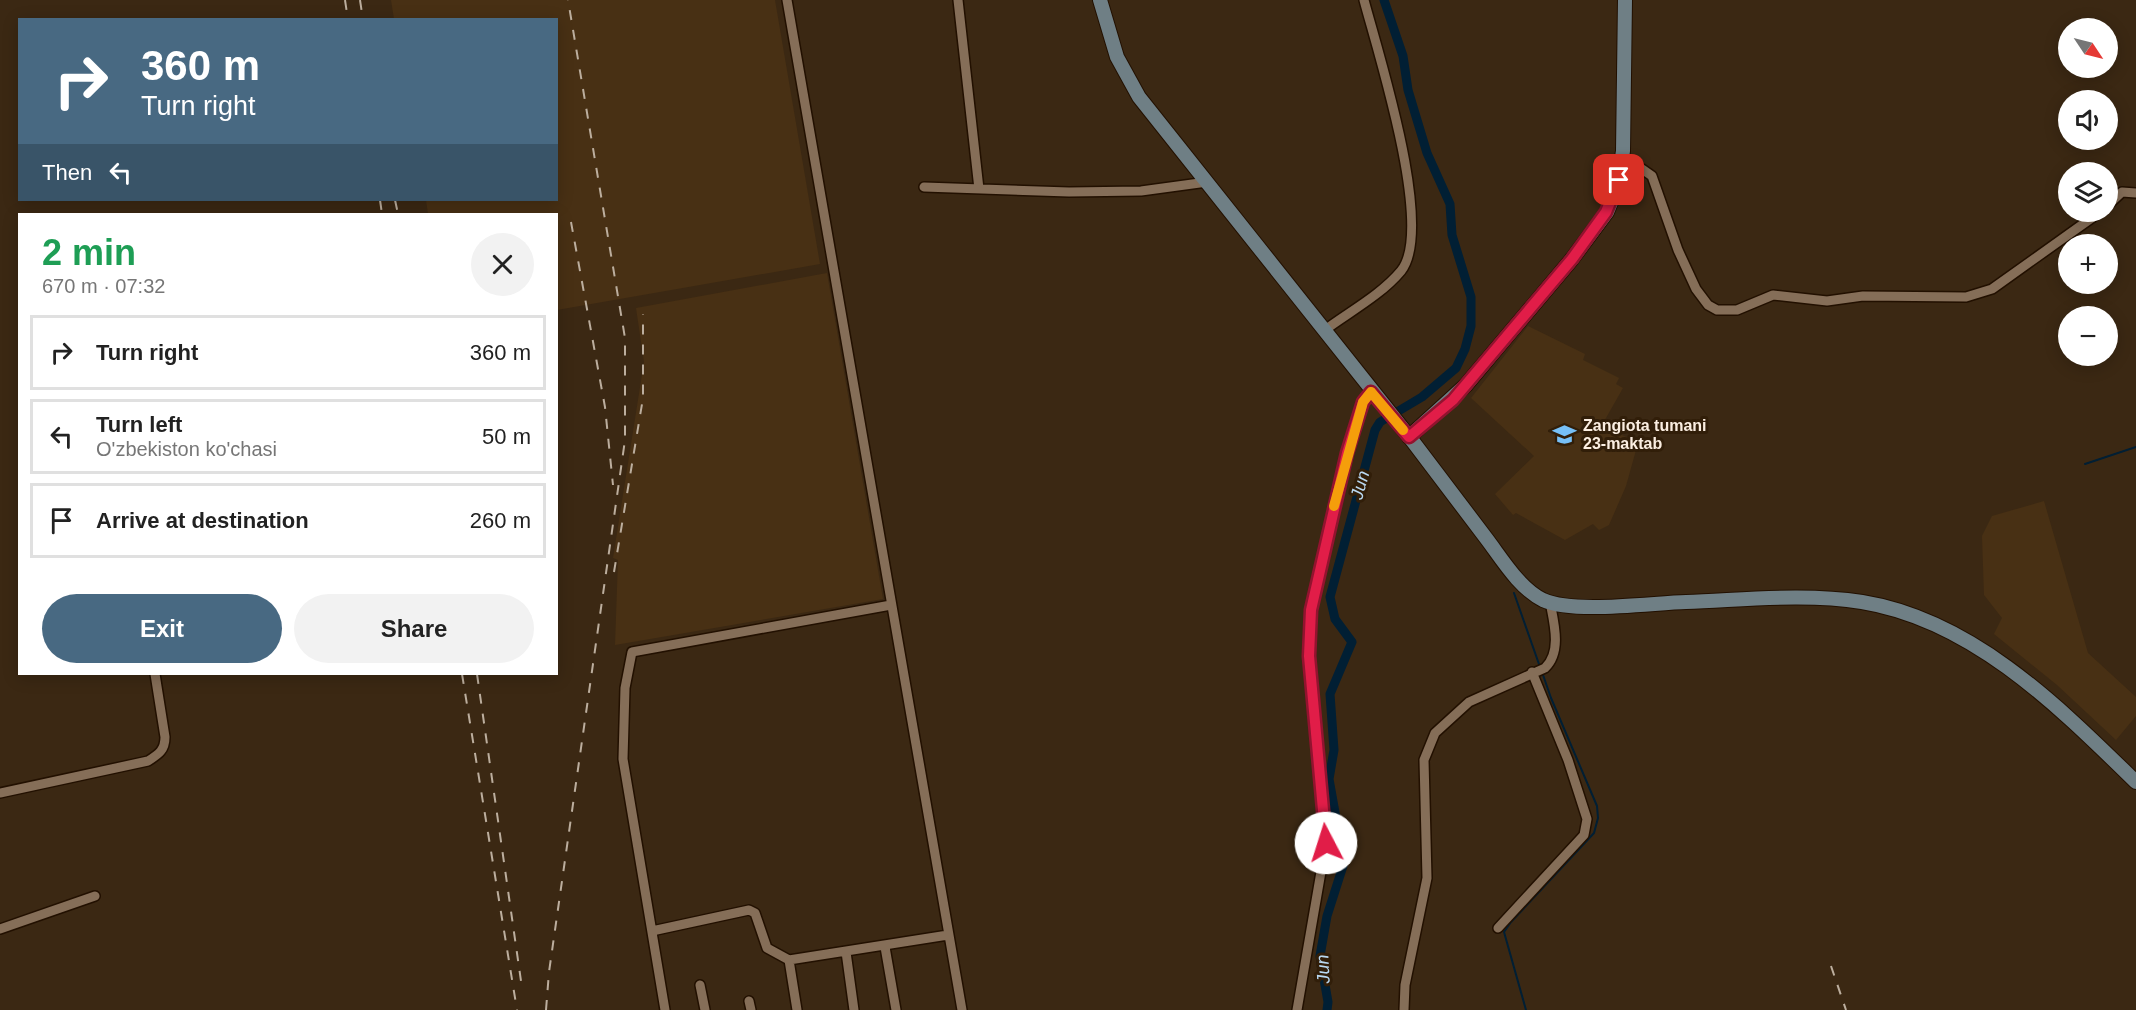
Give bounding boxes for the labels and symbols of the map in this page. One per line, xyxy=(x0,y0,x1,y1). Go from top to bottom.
north arrow xyxy=(2058,18,2118,78)
pin xyxy=(1593,154,1644,205)
place label: Zangiota tumani 23-maktab xyxy=(1583,417,1707,452)
school or university icon: Zangiota tumani 23-maktab xyxy=(1552,421,1578,447)
water label: Jun xyxy=(1346,468,1373,503)
position arrow xyxy=(1294,811,1358,875)
water label: Jun xyxy=(1312,954,1334,985)

